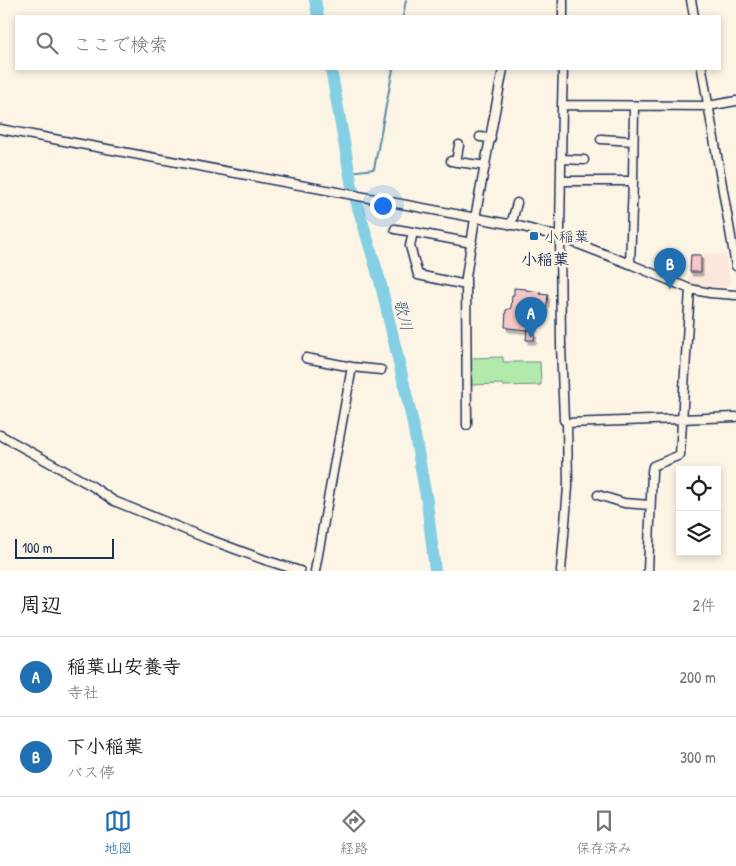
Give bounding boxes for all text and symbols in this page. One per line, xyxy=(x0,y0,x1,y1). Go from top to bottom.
search box xyxy=(15,15,721,70)
icon: search xyxy=(33,29,61,57)
text: ここで検索 xyxy=(73,31,168,57)
your location xyxy=(370,193,396,219)
place label: 小稲葉 xyxy=(544,226,589,247)
marker: 小稲葉 xyxy=(528,230,540,242)
district label: 小稲葉 xyxy=(521,248,569,270)
pin: B xyxy=(654,248,686,289)
water label: 歌川 xyxy=(390,297,418,333)
pin: A xyxy=(515,297,547,338)
map controls xyxy=(676,466,721,556)
button: locate xyxy=(676,466,721,511)
button: layers xyxy=(676,511,721,556)
scale bar xyxy=(15,536,114,559)
text: 100 m xyxy=(22,538,52,557)
text: 周辺 xyxy=(20,590,62,619)
text: 2件 xyxy=(693,594,716,616)
text: 稲葉山安養寺 xyxy=(67,653,181,679)
text: A xyxy=(32,666,40,688)
text: 200 m xyxy=(680,666,716,688)
text: 寺社 xyxy=(67,681,99,703)
text: 下小稲葉 xyxy=(67,733,143,759)
text: B xyxy=(32,746,40,768)
text: 300 m xyxy=(680,746,716,768)
text: バス停 xyxy=(67,761,115,783)
tab: 地図 xyxy=(104,807,132,857)
tab: 経路 xyxy=(340,807,368,857)
tab: 保存済み xyxy=(576,807,632,857)

